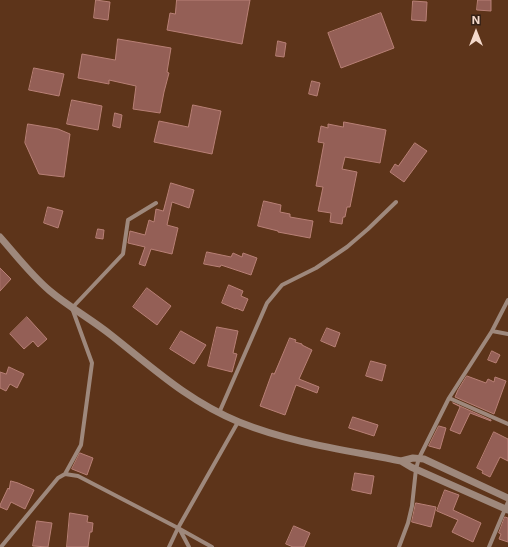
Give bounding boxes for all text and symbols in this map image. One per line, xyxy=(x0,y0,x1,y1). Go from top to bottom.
north arrow xyxy=(456,12,496,52)
text: N xyxy=(472,13,480,27)

